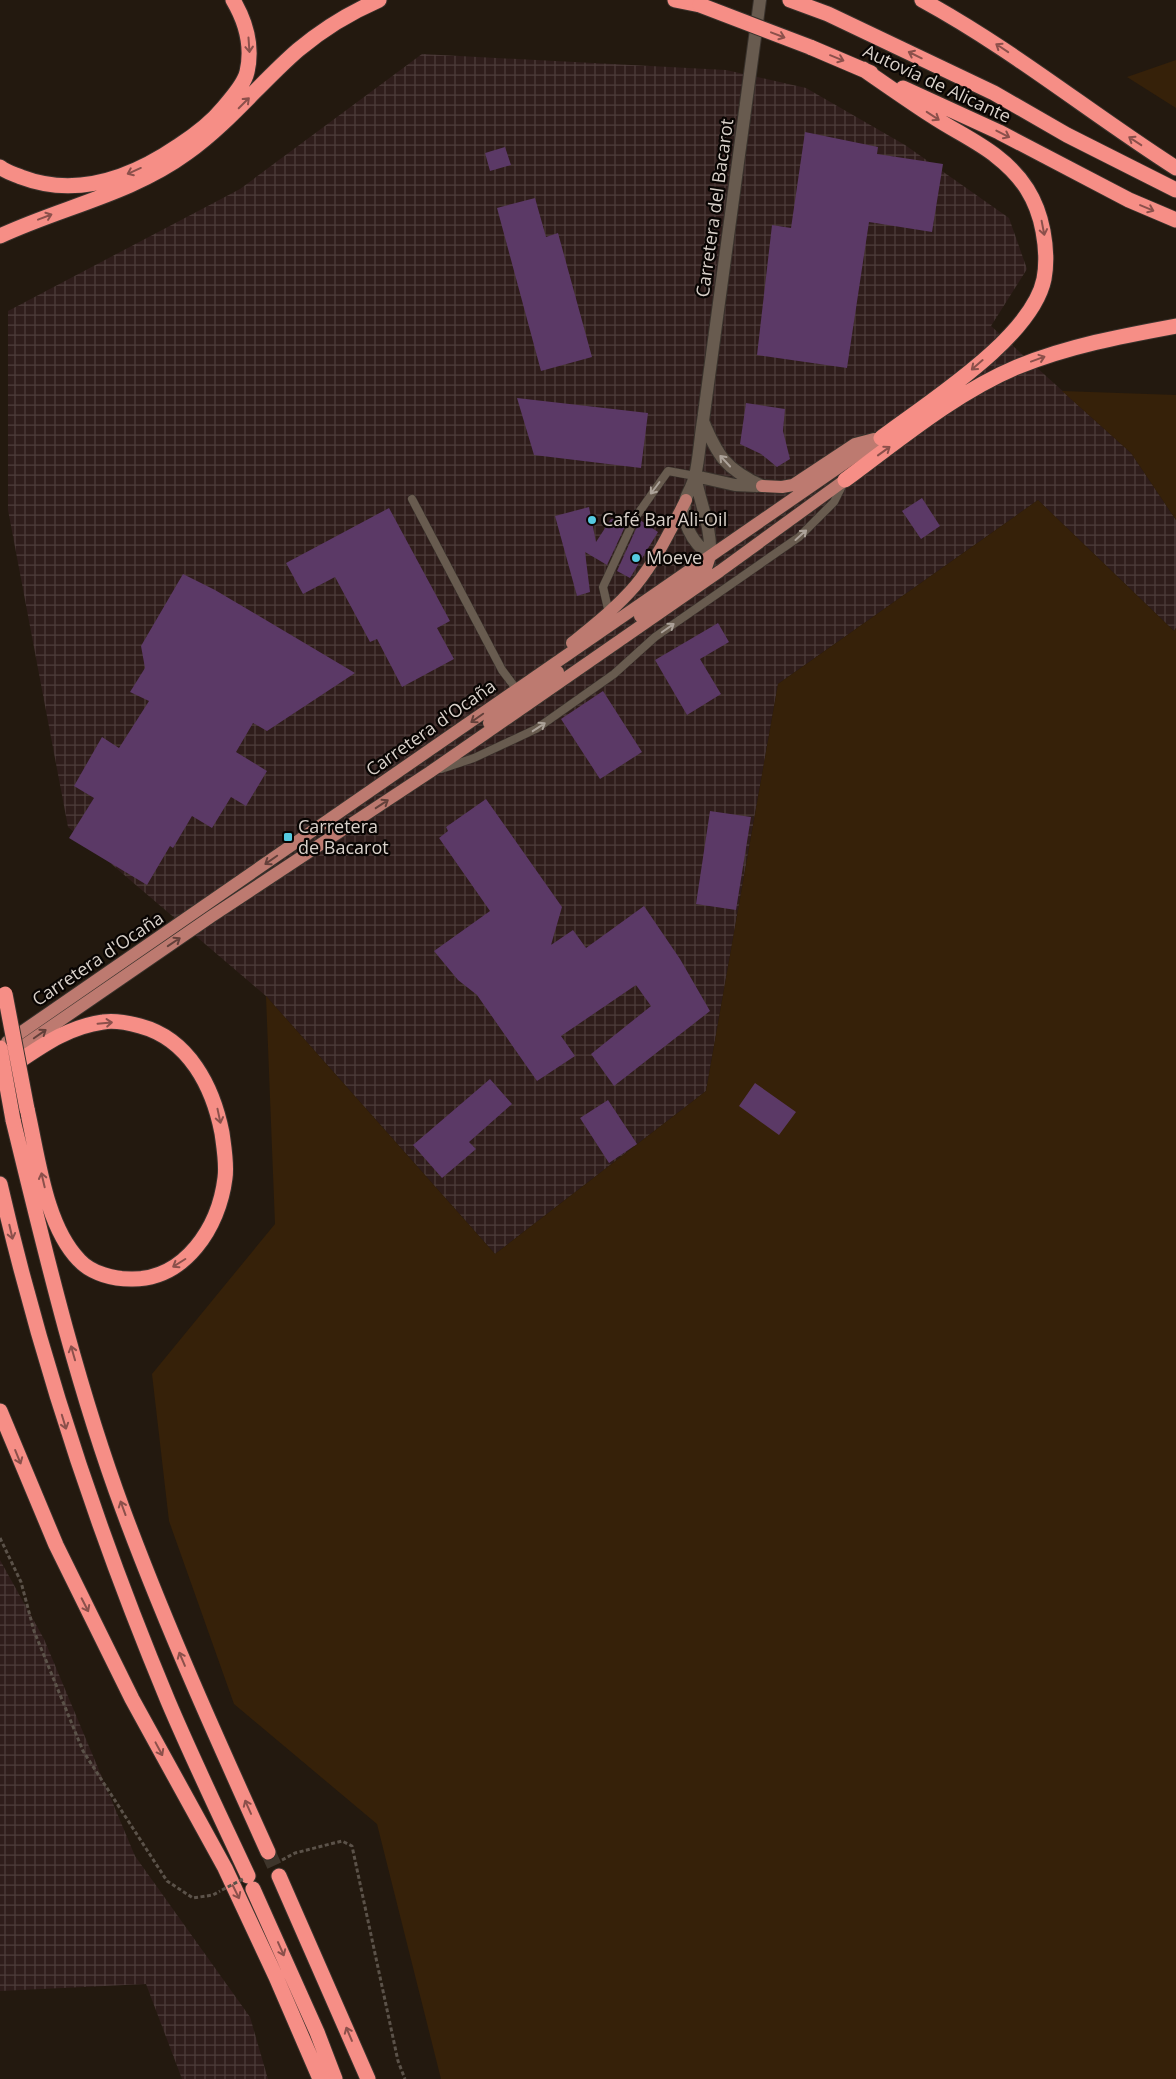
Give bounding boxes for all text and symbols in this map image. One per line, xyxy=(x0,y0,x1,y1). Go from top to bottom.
one-way arrow xyxy=(770,31,785,40)
one-way arrow xyxy=(244,37,253,53)
street label: Autovía de Alicante xyxy=(860,38,1015,128)
one-way arrow xyxy=(995,43,1009,53)
one-way arrow xyxy=(908,50,923,59)
one-way arrow xyxy=(829,54,844,64)
one-way arrow xyxy=(238,97,250,109)
one-way arrow xyxy=(925,112,939,122)
street label: Carretera del Bacarot xyxy=(690,117,738,299)
one-way arrow xyxy=(995,129,1010,139)
one-way arrow xyxy=(1128,136,1142,147)
one-way arrow xyxy=(127,166,142,176)
one-way arrow xyxy=(1140,204,1155,213)
one-way arrow xyxy=(37,212,52,221)
one-way arrow xyxy=(1038,219,1048,235)
one-way arrow xyxy=(1030,354,1045,363)
one-way arrow xyxy=(971,359,984,370)
one-way arrow xyxy=(877,446,891,456)
one-way arrow xyxy=(719,454,731,467)
one-way arrow xyxy=(650,481,660,495)
place label: Café Bar Ali-Oil xyxy=(602,507,727,531)
marker: Café Bar Ali-Oil xyxy=(586,514,598,526)
one-way arrow xyxy=(794,529,807,541)
place label: Moeve xyxy=(646,545,702,569)
marker: Moeve xyxy=(630,552,642,564)
one-way arrow xyxy=(661,623,675,633)
street label: Carretera d'Ocaña xyxy=(361,673,500,781)
one-way arrow xyxy=(470,713,484,723)
one-way arrow xyxy=(532,721,546,731)
one-way arrow xyxy=(375,799,389,809)
place label: Carretera de Bacarot xyxy=(298,814,389,859)
marker: Carretera de Bacarot xyxy=(282,831,294,843)
one-way arrow xyxy=(264,855,278,865)
street label: Carretera d'Ocaña xyxy=(27,905,168,1011)
one-way arrow xyxy=(167,937,181,947)
one-way arrow xyxy=(96,1018,112,1027)
one-way arrow xyxy=(33,1029,47,1039)
one-way arrow xyxy=(214,1108,224,1124)
one-way arrow xyxy=(38,1172,47,1188)
one-way arrow xyxy=(7,1223,16,1239)
one-way arrow xyxy=(172,1259,186,1269)
one-way arrow xyxy=(68,1345,78,1361)
one-way arrow xyxy=(60,1414,70,1430)
one-way arrow xyxy=(14,1449,23,1464)
one-way arrow xyxy=(118,1500,127,1516)
one-way arrow xyxy=(81,1597,90,1612)
one-way arrow xyxy=(177,1652,187,1667)
one-way arrow xyxy=(155,1741,165,1756)
one-way arrow xyxy=(243,1800,252,1815)
one-way arrow xyxy=(232,1884,241,1899)
one-way arrow xyxy=(276,1941,286,1956)
one-way arrow xyxy=(343,2027,353,2042)

